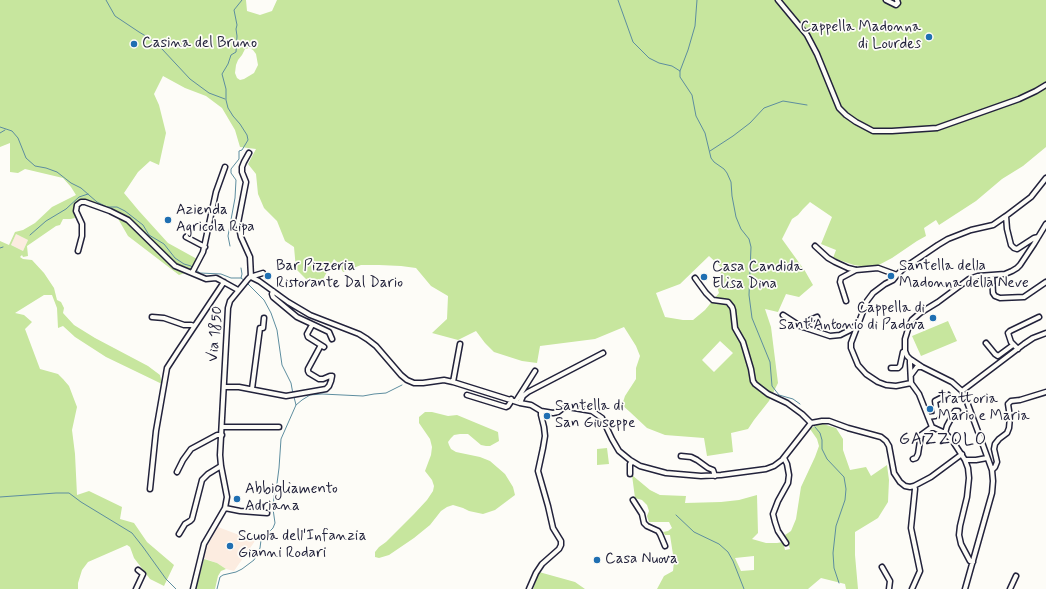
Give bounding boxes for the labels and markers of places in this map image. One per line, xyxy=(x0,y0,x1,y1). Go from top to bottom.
place label: Cappella Madonna di Lourdes xyxy=(801,19,921,54)
marker: Cappella Madonna di Lourdes xyxy=(924,32,934,42)
place label: Casina del Bruno xyxy=(142,35,257,53)
marker: Casina del Bruno xyxy=(129,39,139,49)
place label: Azienda Agricola Ripa xyxy=(176,202,255,237)
marker: Azienda Agricola Ripa xyxy=(163,215,173,225)
place label: Bar Pizzeria Ristorante Dal Dario xyxy=(276,258,403,293)
place label: Santella della Madonna della Neve xyxy=(899,258,1029,293)
place label: Casa Candida Elisa Dina xyxy=(712,259,802,294)
marker: Bar Pizzeria Ristorante Dal Dario xyxy=(263,271,273,281)
marker: Santella della Madonna della Neve xyxy=(886,271,896,281)
marker: Casa Candida Elisa Dina xyxy=(699,272,709,282)
place label: Cappella di Sant'Antonio di Padova xyxy=(779,300,925,335)
marker: Cappella di Sant'Antonio di Padova xyxy=(928,313,938,323)
place label: Trattoria Mario e Maria xyxy=(938,391,1029,426)
place label: Santella di San Giuseppe xyxy=(555,398,635,433)
marker: Trattoria Mario e Maria xyxy=(925,404,935,414)
marker: Santella di San Giuseppe xyxy=(542,411,552,421)
place label: Abbigliamento Adriana xyxy=(245,481,338,516)
marker: Abbigliamento Adriana xyxy=(232,494,242,504)
place label: Scuola dell'Infanzia Gianni Rodari xyxy=(238,528,367,563)
marker: Scuola dell'Infanzia Gianni Rodari xyxy=(225,541,235,551)
place label: Casa Nuova xyxy=(605,551,678,569)
marker: Casa Nuova xyxy=(592,555,602,565)

